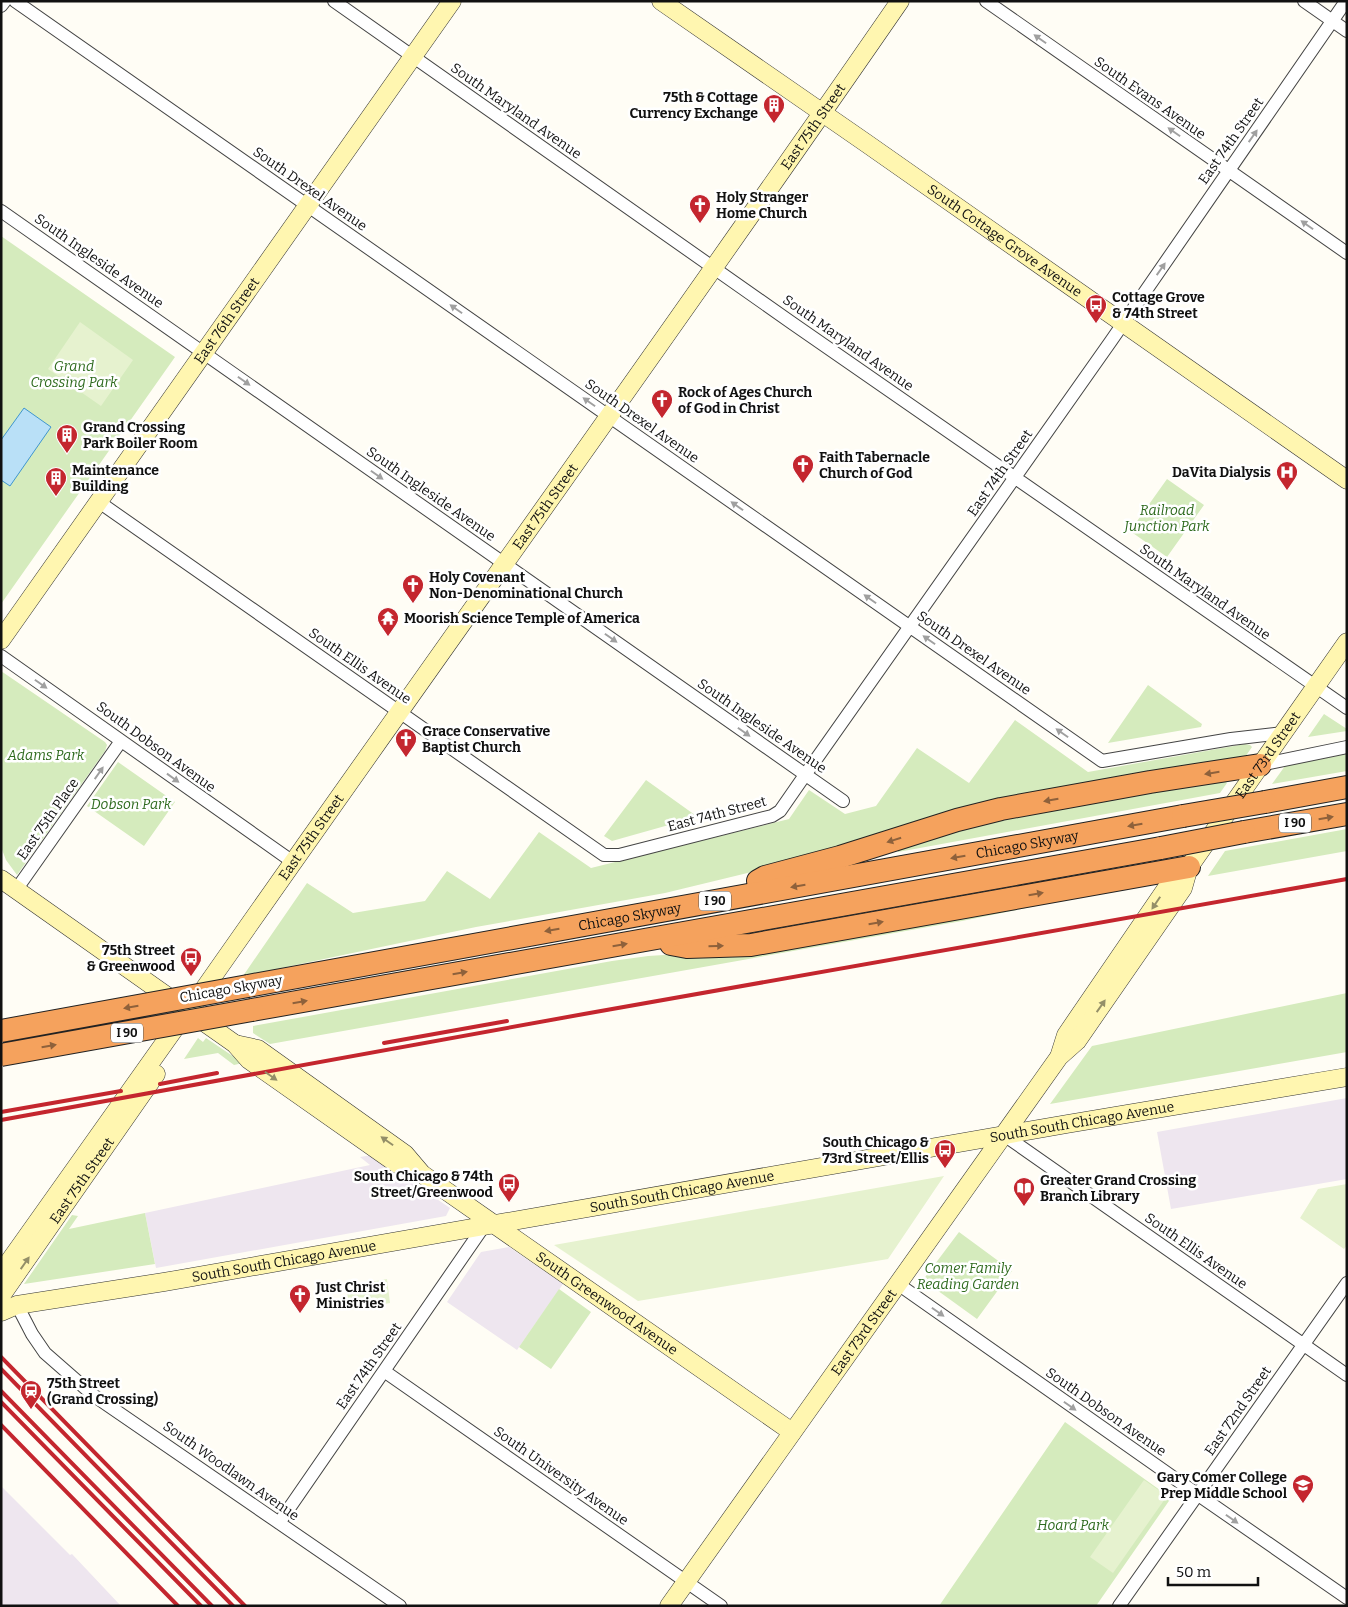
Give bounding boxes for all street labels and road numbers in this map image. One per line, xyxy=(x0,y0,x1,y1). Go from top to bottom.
street label: South Evans Avenue xyxy=(1091,53,1209,143)
street label: South Maryland Avenue xyxy=(447,59,585,163)
street label: East 75th Street xyxy=(777,80,849,173)
street label: East 74th Street xyxy=(1195,94,1267,188)
street label: South Drexel Avenue xyxy=(250,143,370,235)
street label: South Cottage Grove Avenue xyxy=(924,180,1086,300)
street label: South Ingleside Avenue xyxy=(31,210,167,312)
street label: East 76th Street xyxy=(190,274,263,367)
street label: South Maryland Avenue xyxy=(779,291,917,395)
street label: South Drexel Avenue xyxy=(582,375,702,467)
street label: East 74th Street xyxy=(964,426,1036,520)
street label: South Ingleside Avenue xyxy=(363,443,499,545)
street label: East 75th Street xyxy=(509,460,581,553)
street label: South Maryland Avenue xyxy=(1136,540,1274,644)
street label: South Drexel Avenue xyxy=(914,607,1034,699)
street label: South Ellis Avenue xyxy=(306,624,414,708)
street label: South Ingleside Avenue xyxy=(694,675,830,777)
street label: South Dobson Avenue xyxy=(93,698,219,796)
street label: East 73rd Street xyxy=(1231,708,1304,801)
street label: East 75th Place xyxy=(14,775,82,863)
street label: East 75th Street xyxy=(275,791,347,883)
street label: East 74th Street xyxy=(666,793,768,835)
road number: I 90 xyxy=(1279,814,1311,832)
street label: Chicago Skyway xyxy=(974,827,1081,862)
road number: I 90 xyxy=(699,891,731,910)
street label: Chicago Skyway xyxy=(577,899,683,934)
street label: Chicago Skyway xyxy=(178,971,284,1006)
road number: I 90 xyxy=(111,1024,143,1042)
street label: South South Chicago Avenue xyxy=(988,1098,1175,1146)
street label: East 75th Street xyxy=(46,1134,118,1227)
street label: South South Chicago Avenue xyxy=(588,1167,775,1216)
street label: South Ellis Avenue xyxy=(1142,1209,1250,1293)
street label: South South Chicago Avenue xyxy=(190,1237,377,1285)
street label: South Greenwood Avenue xyxy=(533,1248,681,1358)
street label: East 73rd Street xyxy=(827,1286,900,1378)
street label: East 74th Street xyxy=(333,1319,405,1413)
street label: East 72nd Street xyxy=(1201,1363,1275,1459)
street label: South Dobson Avenue xyxy=(1043,1364,1169,1460)
street label: South Woodlawn Avenue xyxy=(160,1418,302,1524)
street label: South University Avenue xyxy=(490,1423,632,1529)

